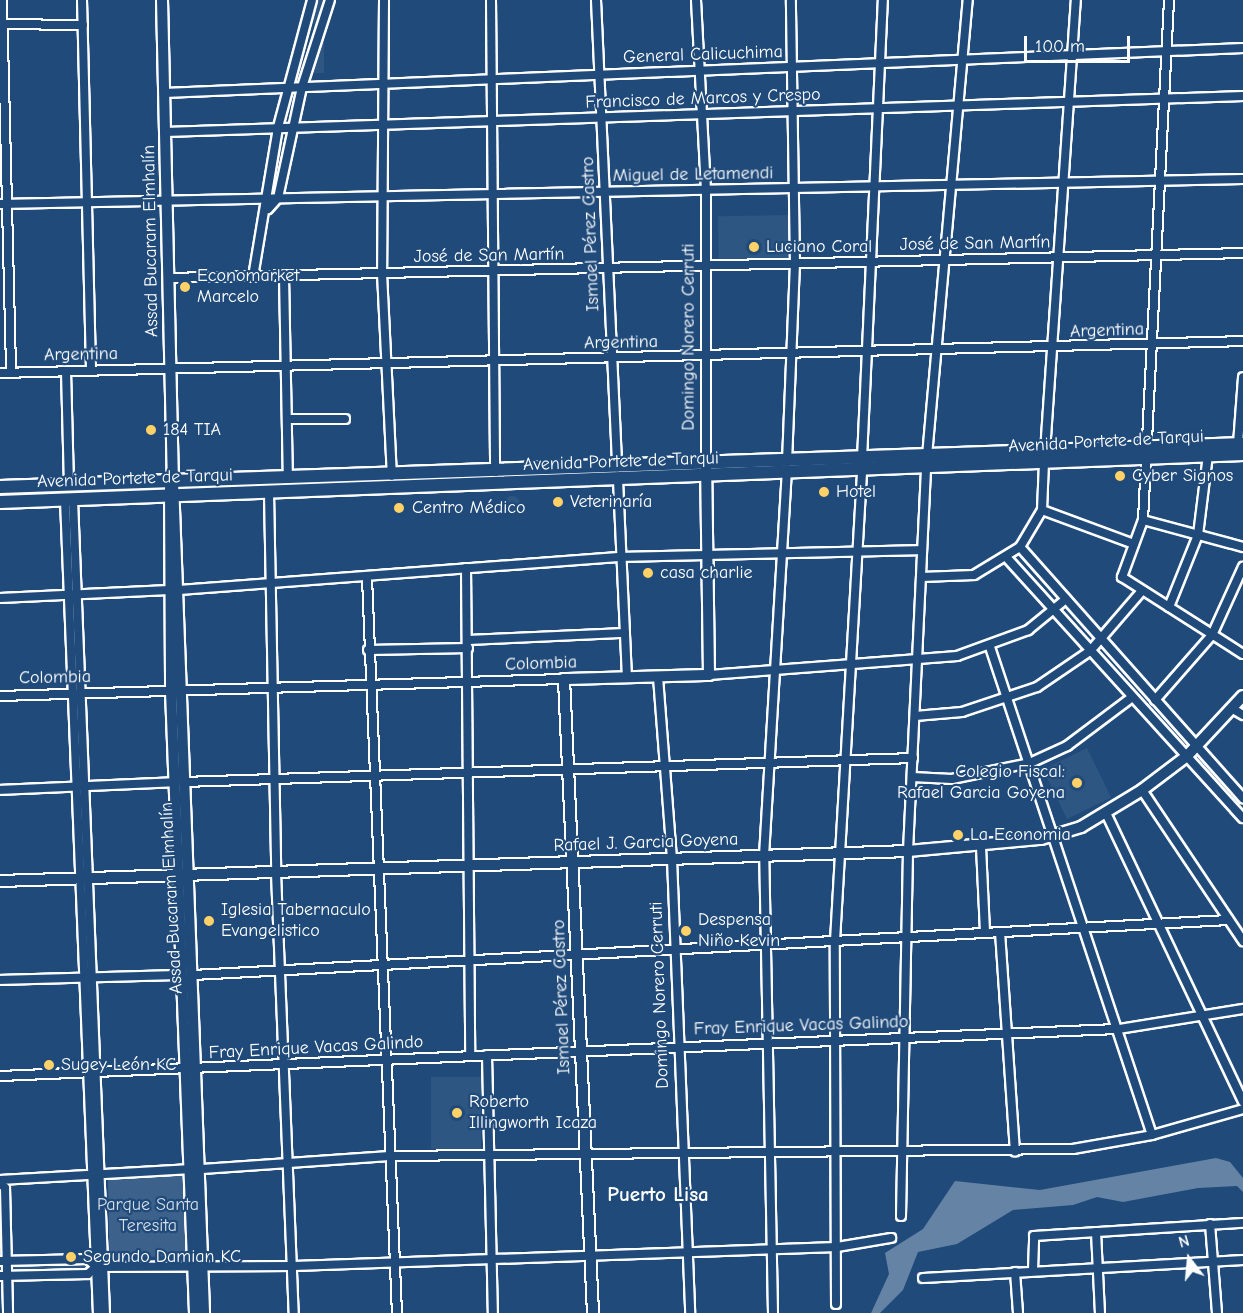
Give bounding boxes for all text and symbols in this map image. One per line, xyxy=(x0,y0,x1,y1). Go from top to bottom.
scale bar xyxy=(1027,24,1134,62)
text: 100 m xyxy=(1035,36,1085,57)
street label: General Calicuchima xyxy=(623,41,783,69)
street label: Francisco de Marcos y Crespo xyxy=(585,84,821,114)
street label: Assad Bucaram Elmhalín xyxy=(139,145,163,337)
street label: Ismael Pérez Castro xyxy=(578,156,604,312)
street label: Miguel de Letamendi xyxy=(613,163,773,187)
street label: José de San Martín xyxy=(900,232,1050,256)
place label: Luciano Coral xyxy=(766,236,872,258)
marker: Luciano Coral xyxy=(747,240,761,254)
street label: Domingo Norero Cerruti xyxy=(678,243,700,431)
street label: José de San Martín xyxy=(414,244,564,268)
place label: Economarket Marcelo xyxy=(197,266,299,308)
marker: Economarket Marcelo xyxy=(178,280,192,294)
street label: Argentina xyxy=(1070,319,1144,343)
street label: Argentina xyxy=(584,332,658,354)
street label: Argentina xyxy=(44,344,118,366)
place label: 184 TIA xyxy=(163,419,221,441)
marker: 184 TIA xyxy=(144,423,158,437)
street label: Avenida Portete de Tarqui xyxy=(1008,426,1204,458)
street label: Avenida Portete de Tarqui xyxy=(523,448,719,476)
street label: Avenida Portete de Tarqui xyxy=(37,465,233,493)
place label: Cyber Signos xyxy=(1132,465,1233,487)
marker: Cyber Signos xyxy=(1113,469,1127,483)
place label: Hotel xyxy=(836,481,876,503)
marker: Hotel xyxy=(817,485,831,499)
place label: Veterinaría xyxy=(570,491,652,513)
marker: Veterinaría xyxy=(551,495,565,509)
place label: Centro Médico xyxy=(412,497,525,519)
marker: Centro Médico xyxy=(390,499,408,517)
place label: casa charlie xyxy=(660,562,753,584)
marker: casa charlie xyxy=(641,566,655,580)
street label: Colombia xyxy=(505,652,577,676)
street label: Colombia xyxy=(19,667,91,689)
place label: Colegio Fiscal: Rafael Garcia Goyena xyxy=(897,762,1065,804)
marker: Colegio Fiscal: Rafael Garcia Goyena xyxy=(1070,776,1084,790)
street label: Assad Bucaram Elmhalín xyxy=(156,801,188,995)
place label: La Economia xyxy=(970,824,1071,846)
marker: La Economia xyxy=(951,828,965,842)
street label: Rafael J. Garcia Goyena xyxy=(553,829,739,857)
place label: Iglesia Tabernaculo Evangelistico xyxy=(221,900,371,942)
street label: Domingo Norero Cerruti xyxy=(646,901,674,1089)
place label: Despensa Niño Kevin xyxy=(698,910,780,952)
marker: Iglesia Tabernaculo Evangelistico xyxy=(202,914,216,928)
street label: Ismael Pérez Castro xyxy=(549,919,575,1075)
marker: Despensa Niño Kevin xyxy=(679,924,693,938)
street label: Fray Enrique Vacas Galindo xyxy=(693,1011,909,1041)
street label: Fray Enrique Vacas Galindo xyxy=(208,1032,424,1064)
place label: Sugey León KC xyxy=(61,1054,176,1076)
marker: Sugey León KC xyxy=(42,1058,56,1072)
place label: Roberto Illingworth Icaza xyxy=(469,1092,597,1134)
marker: Roberto Illingworth Icaza xyxy=(450,1106,464,1120)
district label: Puerto Lisa xyxy=(607,1181,709,1207)
park label: Parque Santa Teresita xyxy=(97,1195,199,1238)
north arrow xyxy=(1159,1229,1219,1289)
text: N xyxy=(1177,1232,1192,1252)
place label: Segundo Damian KC xyxy=(83,1246,241,1268)
marker: Segundo Damian KC xyxy=(64,1250,78,1264)

